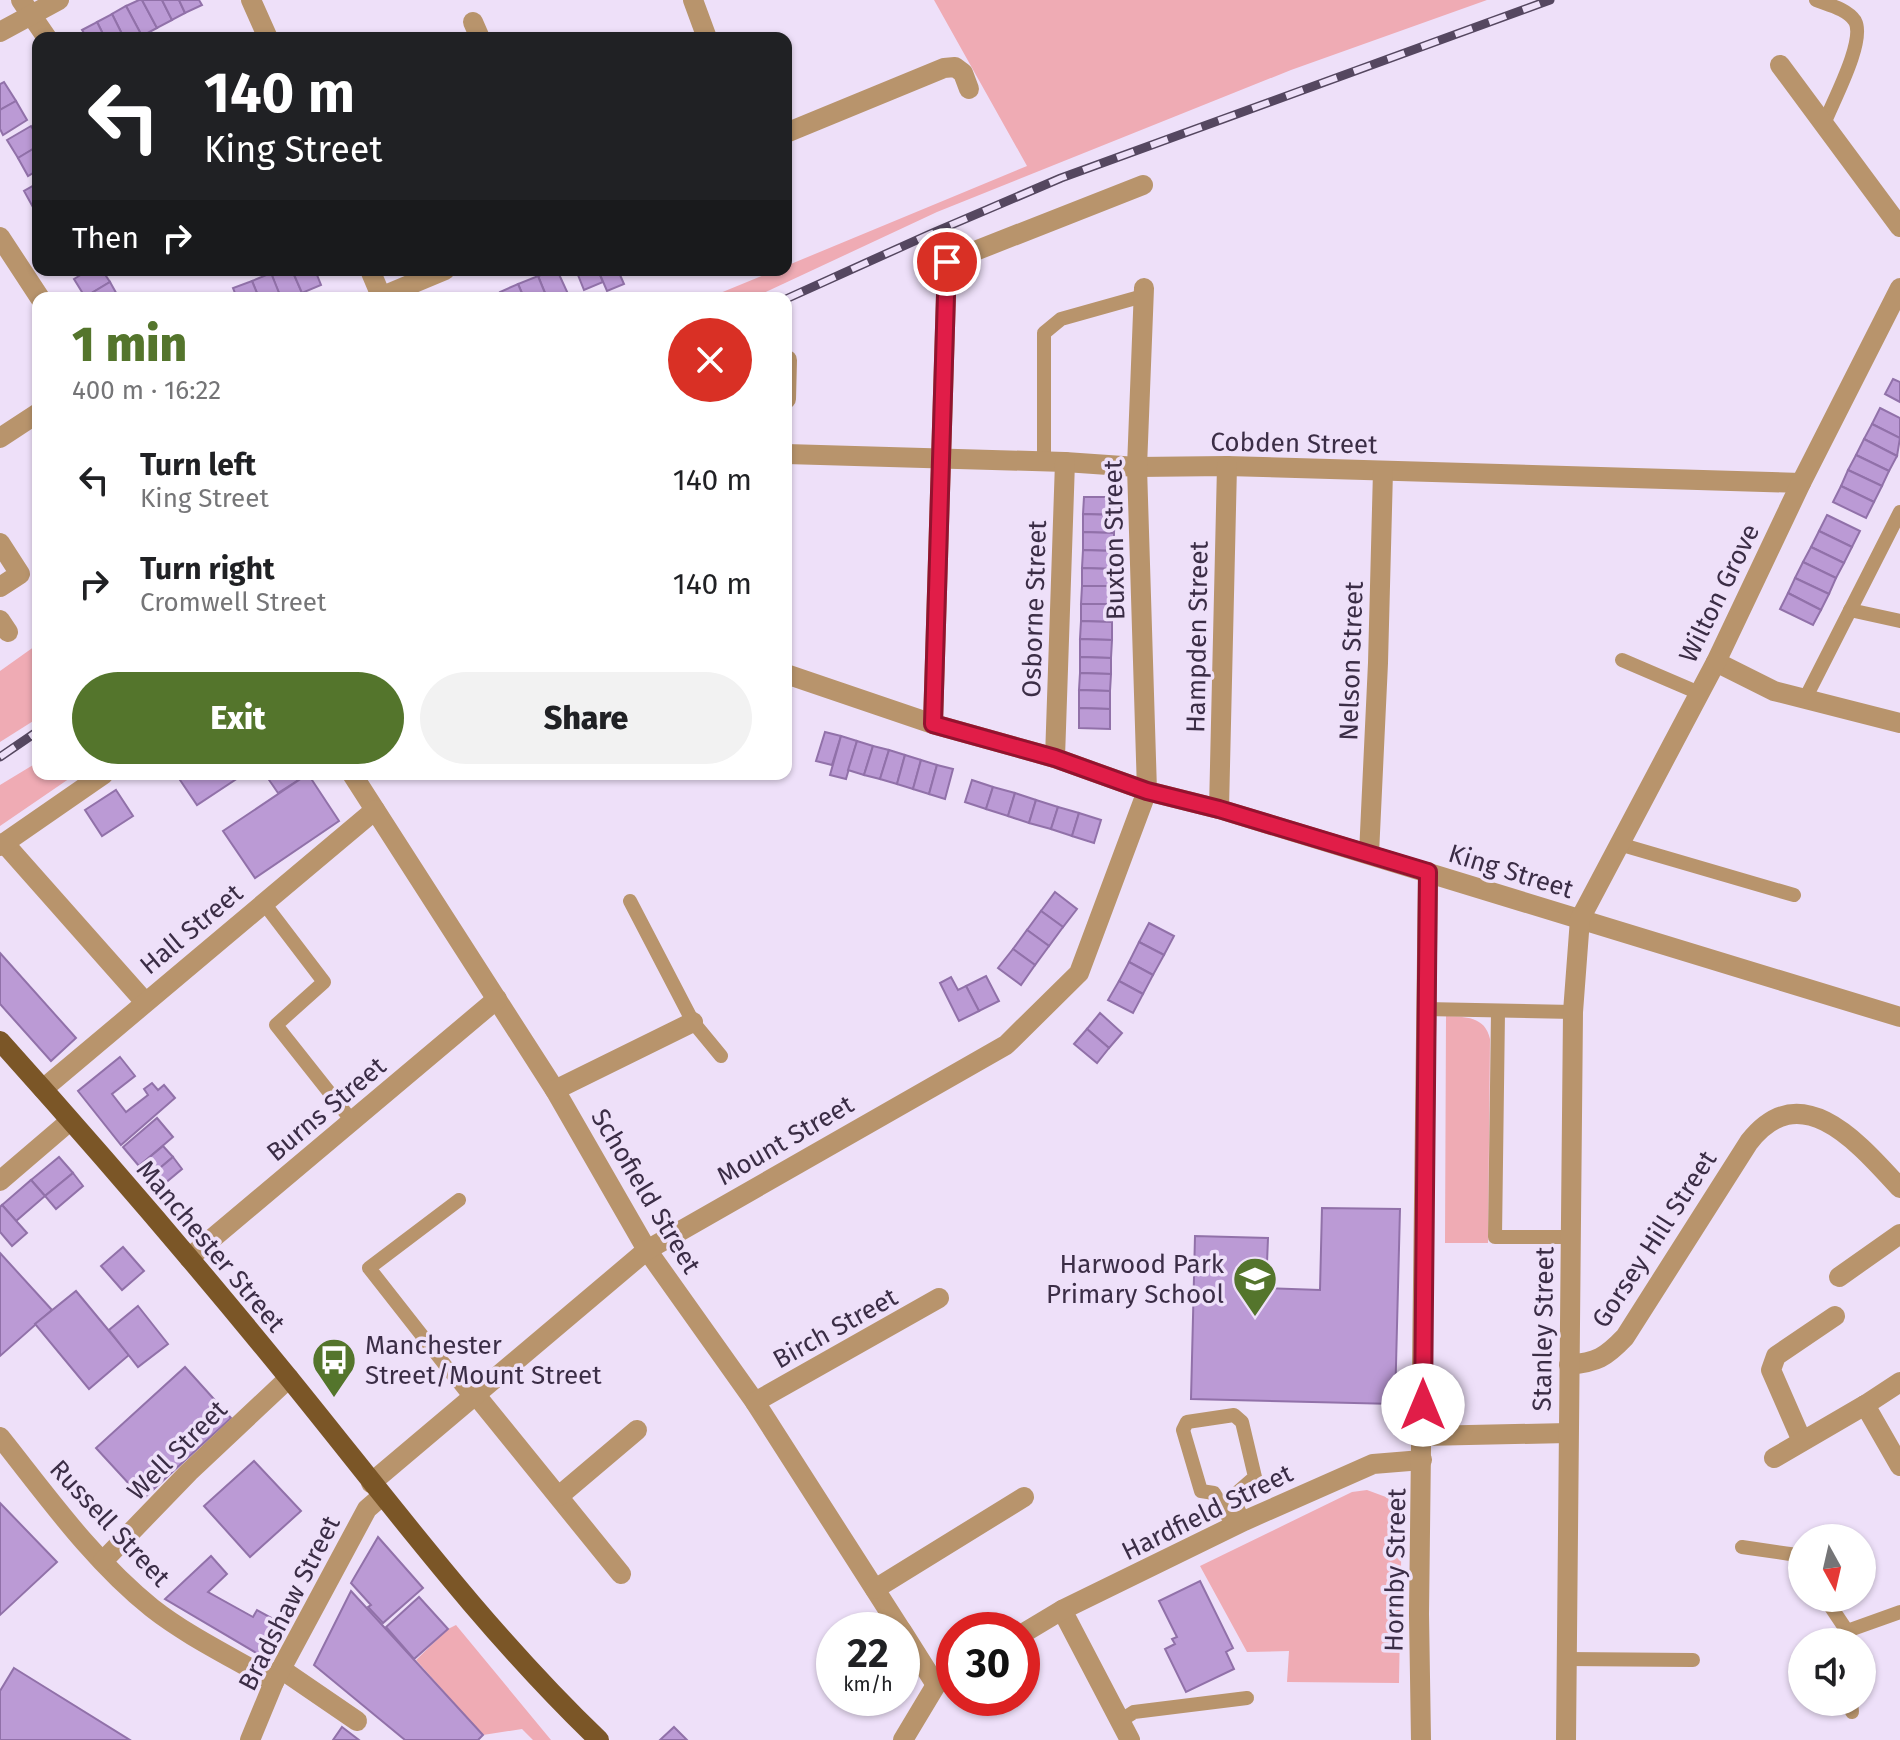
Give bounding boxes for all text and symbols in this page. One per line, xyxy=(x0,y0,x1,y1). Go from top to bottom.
text: 140 m xyxy=(204,60,355,127)
icon: left xyxy=(72,64,176,168)
text: King Street xyxy=(204,128,382,172)
icon: right xyxy=(155,216,199,260)
text: Then xyxy=(72,220,139,256)
pin xyxy=(913,228,981,296)
icon: arrive xyxy=(925,240,969,284)
text: 1 min xyxy=(72,316,187,374)
button: close xyxy=(668,318,752,402)
text: 400 m · 16:22 xyxy=(72,375,221,406)
street label: Cobden Street xyxy=(1210,427,1378,460)
text: Turn left xyxy=(140,447,256,483)
icon: left xyxy=(72,458,116,502)
street label: Buxton Street xyxy=(1098,459,1131,620)
text: 140 m xyxy=(673,462,752,498)
text: King Street xyxy=(140,483,269,514)
street label: Osborne Street xyxy=(1016,519,1053,698)
street label: Wilton Grove xyxy=(1673,519,1766,668)
street label: Hampden Street xyxy=(1180,540,1215,733)
text: Turn right xyxy=(140,551,275,587)
icon: right xyxy=(72,562,116,606)
text: 140 m xyxy=(673,566,752,602)
street label: Nelson Street xyxy=(1333,580,1370,741)
text: Cromwell Street xyxy=(140,587,326,618)
button: Exit xyxy=(72,672,404,764)
button: Share xyxy=(420,672,752,764)
street label: King Street xyxy=(1445,838,1578,905)
street label: Hall Street xyxy=(134,877,249,981)
street label: Burns Street xyxy=(261,1050,393,1168)
street label: Mount Street xyxy=(711,1089,860,1192)
street label: Schofield Street xyxy=(584,1103,707,1280)
street label: Gorsey Hill Street xyxy=(1586,1144,1724,1334)
street label: Manchester Street xyxy=(130,1154,292,1339)
street label: Stanley Street xyxy=(1527,1246,1560,1412)
place label: Harwood Park Primary School xyxy=(1046,1249,1225,1310)
school or university icon: Harwood Park Primary School xyxy=(1231,1255,1279,1318)
street label: Birch Street xyxy=(768,1281,903,1375)
place label: Manchester Street/Mount Street xyxy=(365,1330,602,1391)
bus stop icon: Manchester Street/Mount Street xyxy=(310,1336,358,1399)
position arrow xyxy=(1381,1363,1465,1447)
street label: Well Street xyxy=(121,1394,234,1507)
street label: Russell Street xyxy=(43,1454,177,1593)
street label: Hardfield Street xyxy=(1117,1457,1298,1567)
street label: Hornby Street xyxy=(1379,1487,1412,1652)
street label: Bradshaw Street xyxy=(232,1510,347,1696)
north arrow xyxy=(1788,1524,1876,1612)
map controls xyxy=(1788,1524,1876,1716)
speed limit sign: 30 xyxy=(936,1612,1040,1716)
button: sound xyxy=(1788,1628,1876,1716)
text: 22 xyxy=(847,1630,889,1678)
text: km/h xyxy=(843,1672,893,1696)

